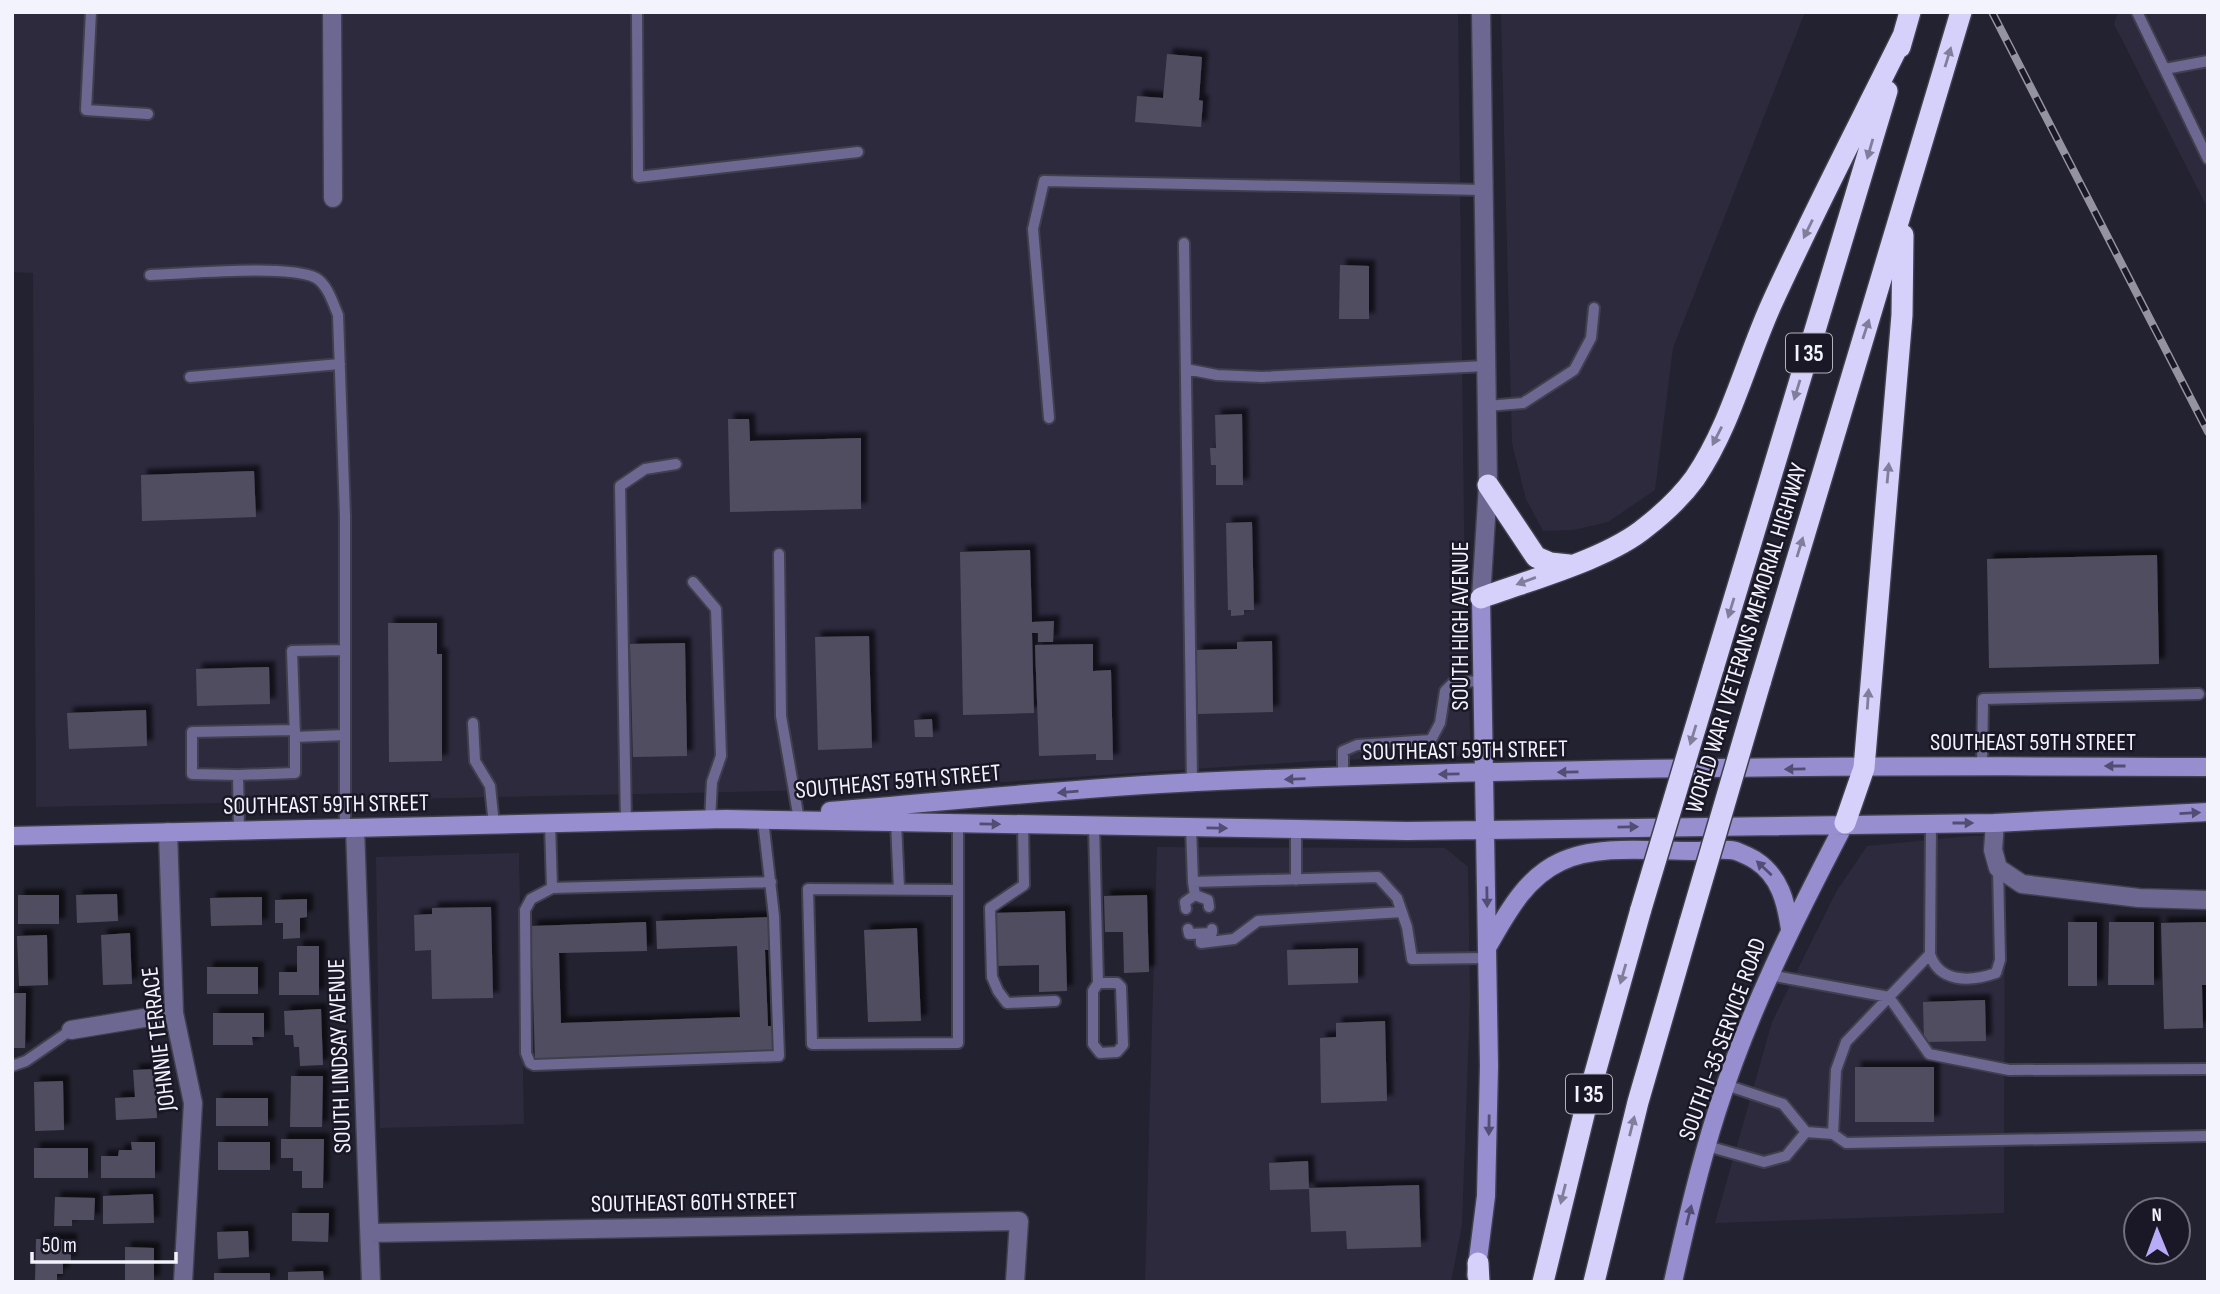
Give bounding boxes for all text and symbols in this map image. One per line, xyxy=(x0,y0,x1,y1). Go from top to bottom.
one-way arrow xyxy=(1943,46,1954,68)
one-way arrow xyxy=(1864,138,1875,160)
one-way arrow xyxy=(1802,219,1814,239)
one-way arrow xyxy=(1861,318,1872,339)
road number: I 35 xyxy=(1786,334,1832,372)
one-way arrow xyxy=(1792,380,1802,401)
one-way arrow xyxy=(1712,426,1723,446)
street label: WORLD WAR I VETERANS MEMORIAL HIGHWAY xyxy=(1679,460,1814,817)
one-way arrow xyxy=(1883,462,1894,484)
one-way arrow xyxy=(1796,536,1806,557)
street label: SOUTH HIGH AVENUE xyxy=(1446,541,1475,711)
one-way arrow xyxy=(1516,576,1537,587)
one-way arrow xyxy=(1726,597,1736,618)
one-way arrow xyxy=(1863,688,1874,710)
one-way arrow xyxy=(1688,724,1698,745)
street label: SOUTHEAST 59TH STREET xyxy=(1930,728,2136,757)
street label: SOUTHEAST 59TH STREET xyxy=(1362,734,1568,767)
street label: SOUTHEAST 59TH STREET xyxy=(794,758,1002,805)
one-way arrow xyxy=(2104,760,2126,772)
one-way arrow xyxy=(1784,763,1806,774)
one-way arrow xyxy=(1557,766,1579,778)
one-way arrow xyxy=(1437,768,1459,779)
one-way arrow xyxy=(1284,773,1306,784)
one-way arrow xyxy=(1057,787,1079,798)
street label: SOUTHEAST 59TH STREET xyxy=(223,788,429,821)
one-way arrow xyxy=(2179,808,2201,819)
one-way arrow xyxy=(1952,817,1974,829)
one-way arrow xyxy=(979,818,1001,830)
one-way arrow xyxy=(1618,821,1640,833)
one-way arrow xyxy=(1207,822,1229,834)
one-way arrow xyxy=(1756,861,1773,877)
one-way arrow xyxy=(1481,887,1493,909)
street label: SOUTH I-35 SERVICE ROAD xyxy=(1672,934,1773,1145)
street label: SOUTH LINDSAY AVENUE xyxy=(322,958,357,1154)
one-way arrow xyxy=(1617,964,1628,986)
street label: JOHNNIE TERRACE xyxy=(135,965,182,1114)
road number: I 35 xyxy=(1566,1074,1612,1114)
one-way arrow xyxy=(1483,1114,1495,1136)
one-way arrow xyxy=(1627,1115,1638,1137)
one-way arrow xyxy=(1557,1183,1568,1205)
street label: SOUTHEAST 60TH STREET xyxy=(591,1186,798,1219)
north arrow xyxy=(2122,1196,2192,1266)
one-way arrow xyxy=(1684,1204,1695,1226)
text: N xyxy=(2151,1204,2162,1227)
scale bar xyxy=(32,1220,175,1264)
text: 50 m xyxy=(42,1233,77,1258)

